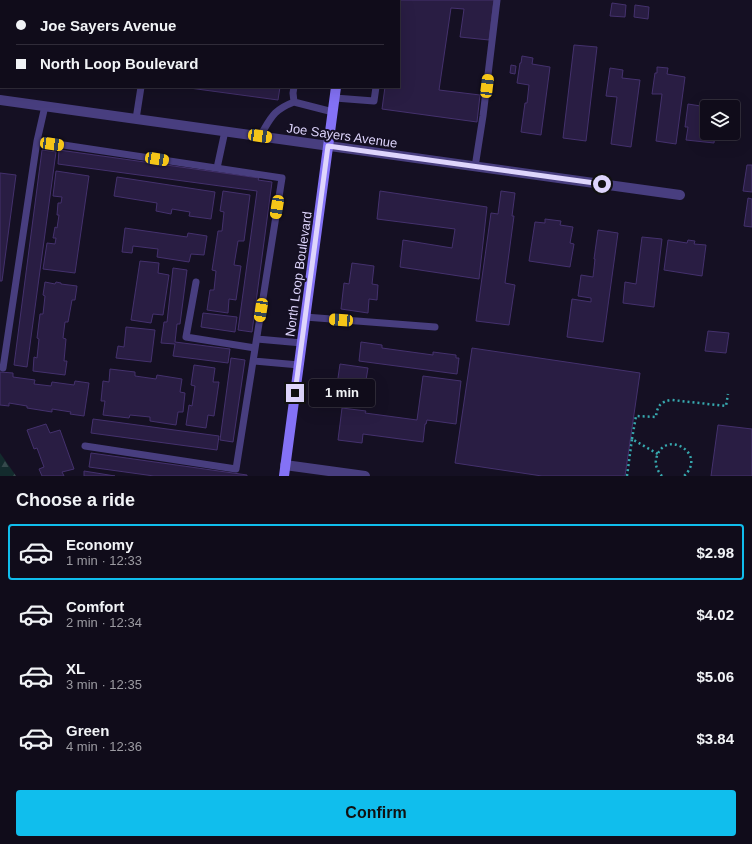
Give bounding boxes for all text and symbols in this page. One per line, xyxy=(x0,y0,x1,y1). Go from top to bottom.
text: Joe Sayers Avenue xyxy=(40,17,176,34)
text: North Loop Boulevard xyxy=(40,55,198,72)
car xyxy=(480,73,494,99)
map controls xyxy=(700,100,740,140)
button: layers xyxy=(700,100,740,140)
street label: Joe Sayers Avenue xyxy=(286,120,398,151)
car xyxy=(247,128,273,144)
car xyxy=(39,136,65,152)
car xyxy=(144,151,170,167)
route start xyxy=(593,175,611,193)
car xyxy=(269,194,285,220)
street label: North Loop Boulevard xyxy=(282,210,315,338)
car xyxy=(253,297,269,323)
car xyxy=(329,313,353,327)
callout: 1 min xyxy=(309,379,375,407)
route end xyxy=(286,384,304,402)
text: 1 min xyxy=(325,385,359,400)
text: Choose a ride xyxy=(16,490,135,510)
icon: car xyxy=(18,534,54,570)
text: Economy xyxy=(66,536,134,553)
text: $2.98 xyxy=(696,544,734,561)
text: 1 min · 12:33 xyxy=(66,553,142,568)
icon: car xyxy=(18,596,54,632)
text: Comfort xyxy=(66,598,124,615)
text: $4.02 xyxy=(696,606,734,623)
text: 2 min · 12:34 xyxy=(66,615,142,630)
icon: car xyxy=(18,658,54,694)
text: XL xyxy=(66,660,85,677)
text: $5.06 xyxy=(696,668,734,685)
text: 3 min · 12:35 xyxy=(66,677,142,692)
icon: car xyxy=(18,720,54,756)
text: Green xyxy=(66,722,109,739)
text: $3.84 xyxy=(696,730,734,747)
text: 4 min · 12:36 xyxy=(66,739,142,754)
button: Confirm xyxy=(16,790,736,836)

